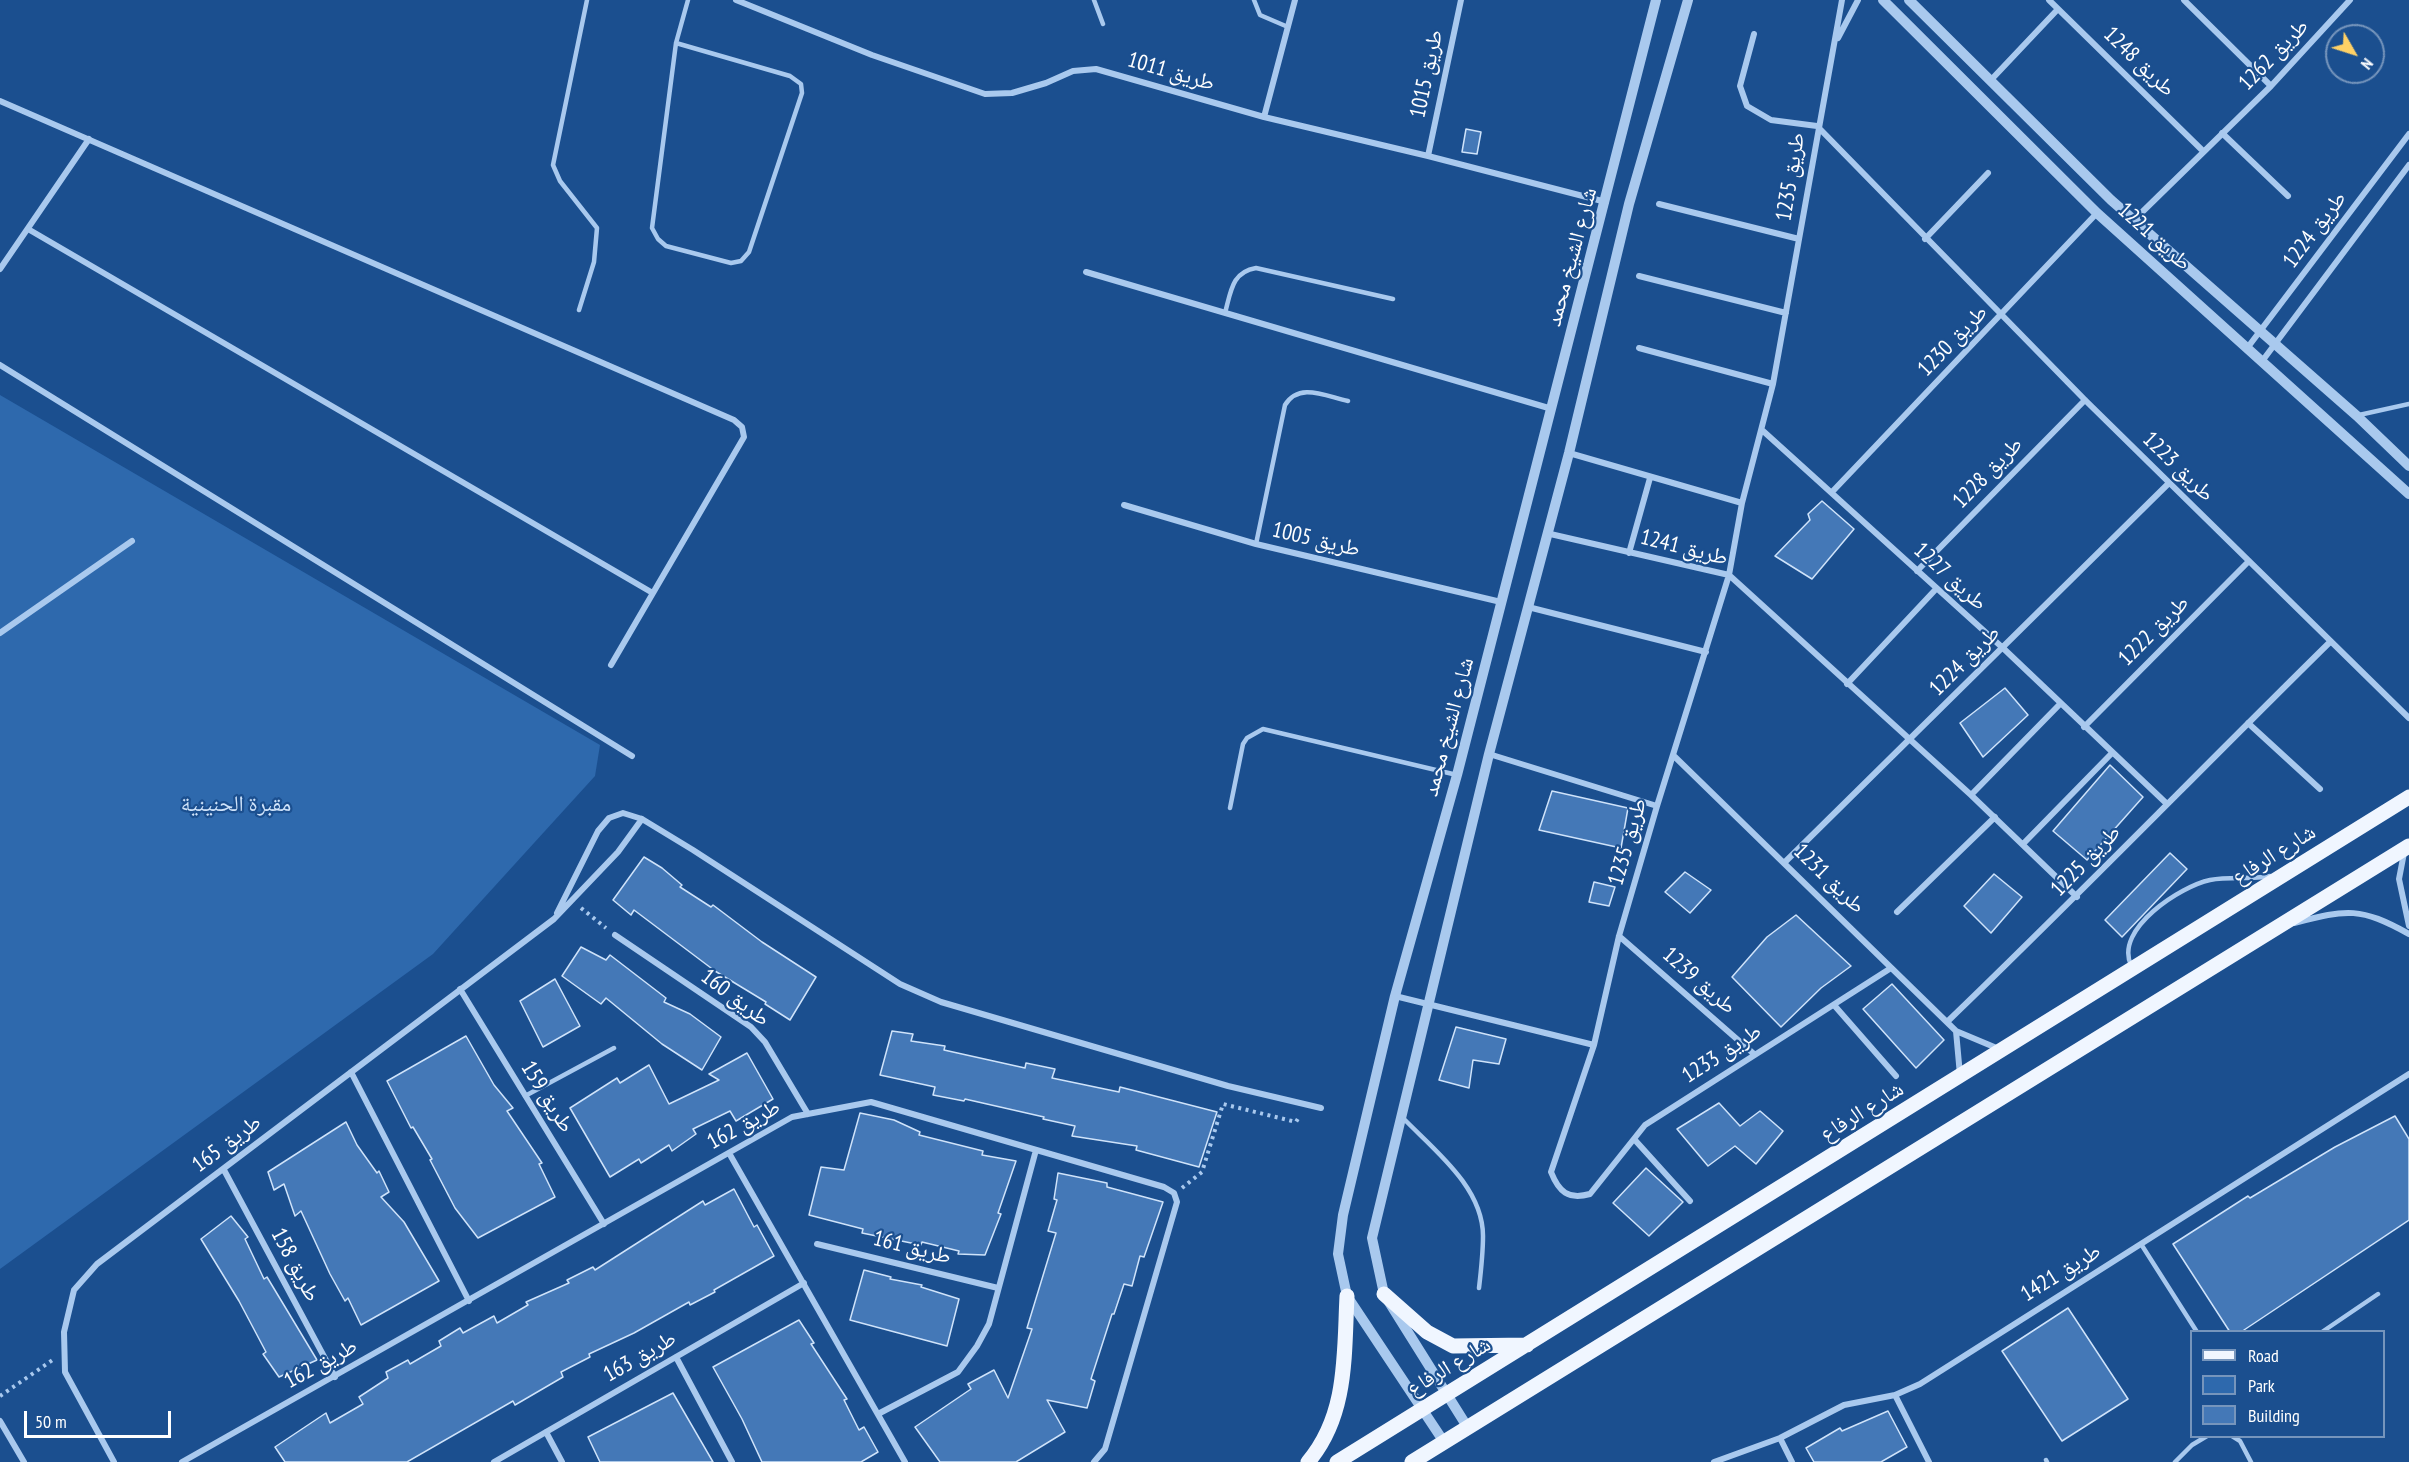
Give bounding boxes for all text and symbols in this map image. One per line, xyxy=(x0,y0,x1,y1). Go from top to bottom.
street label: طريق 1262 xyxy=(2233,14,2315,96)
street label: طريق 1248 xyxy=(2098,21,2180,103)
north arrow xyxy=(2325,24,2385,84)
street label: طريق 1015 xyxy=(1405,28,1449,120)
street label: طريق 1011 xyxy=(1124,47,1218,97)
text: N xyxy=(2357,54,2378,74)
street label: طريق 1235 xyxy=(1771,131,1811,223)
street label: شارع الشيخ محمد xyxy=(1541,185,1603,329)
street label: طريق 1224 xyxy=(2278,186,2352,274)
street label: طريق 1221 xyxy=(2112,197,2196,277)
street label: طريق 1230 xyxy=(1912,300,1994,382)
street label: طريق 1223 xyxy=(2137,426,2219,508)
street label: طريق 1228 xyxy=(1947,432,2029,514)
street label: طريق 1005 xyxy=(1270,517,1362,563)
street label: طريق 1241 xyxy=(1637,524,1731,572)
street label: طريق 1227 xyxy=(1908,537,1992,617)
street label: طريق 1222 xyxy=(2113,590,2195,672)
street label: طريق 1224 xyxy=(1924,620,2006,702)
street label: شارع الشيخ محمد xyxy=(1418,655,1480,799)
park label: مقبرة الحنينية xyxy=(181,792,291,818)
street label: طريق 1235 xyxy=(1603,795,1653,889)
street label: شارع الرفاع xyxy=(2227,819,2321,891)
street label: طريق 1225 xyxy=(2045,820,2127,902)
street label: طريق 1231 xyxy=(1788,838,1870,920)
street label: طريق 1239 xyxy=(1657,942,1741,1020)
street label: طريق 160 xyxy=(695,964,775,1032)
street label: طريق 1233 xyxy=(1677,1019,1767,1089)
street label: طريق 159 xyxy=(515,1056,579,1138)
street label: شارع الرفاع xyxy=(1815,1076,1909,1148)
street label: طريق 162 xyxy=(703,1094,785,1156)
street label: طريق 165 xyxy=(187,1110,267,1178)
street label: طريق 158 xyxy=(265,1224,325,1306)
street label: طريق 161 xyxy=(870,1226,954,1270)
street label: طريق 1421 xyxy=(2016,1238,2106,1308)
street label: طريق 163 xyxy=(599,1326,681,1388)
legend xyxy=(2190,1330,2385,1438)
street label: شارع الرفاع xyxy=(1402,1332,1496,1402)
street label: طريق 162 xyxy=(280,1333,362,1395)
text: Road xyxy=(2248,1344,2279,1367)
text: Park xyxy=(2248,1374,2275,1397)
scale bar xyxy=(27,1399,174,1437)
text: Building xyxy=(2248,1404,2300,1427)
text: 50 m xyxy=(35,1410,67,1433)

